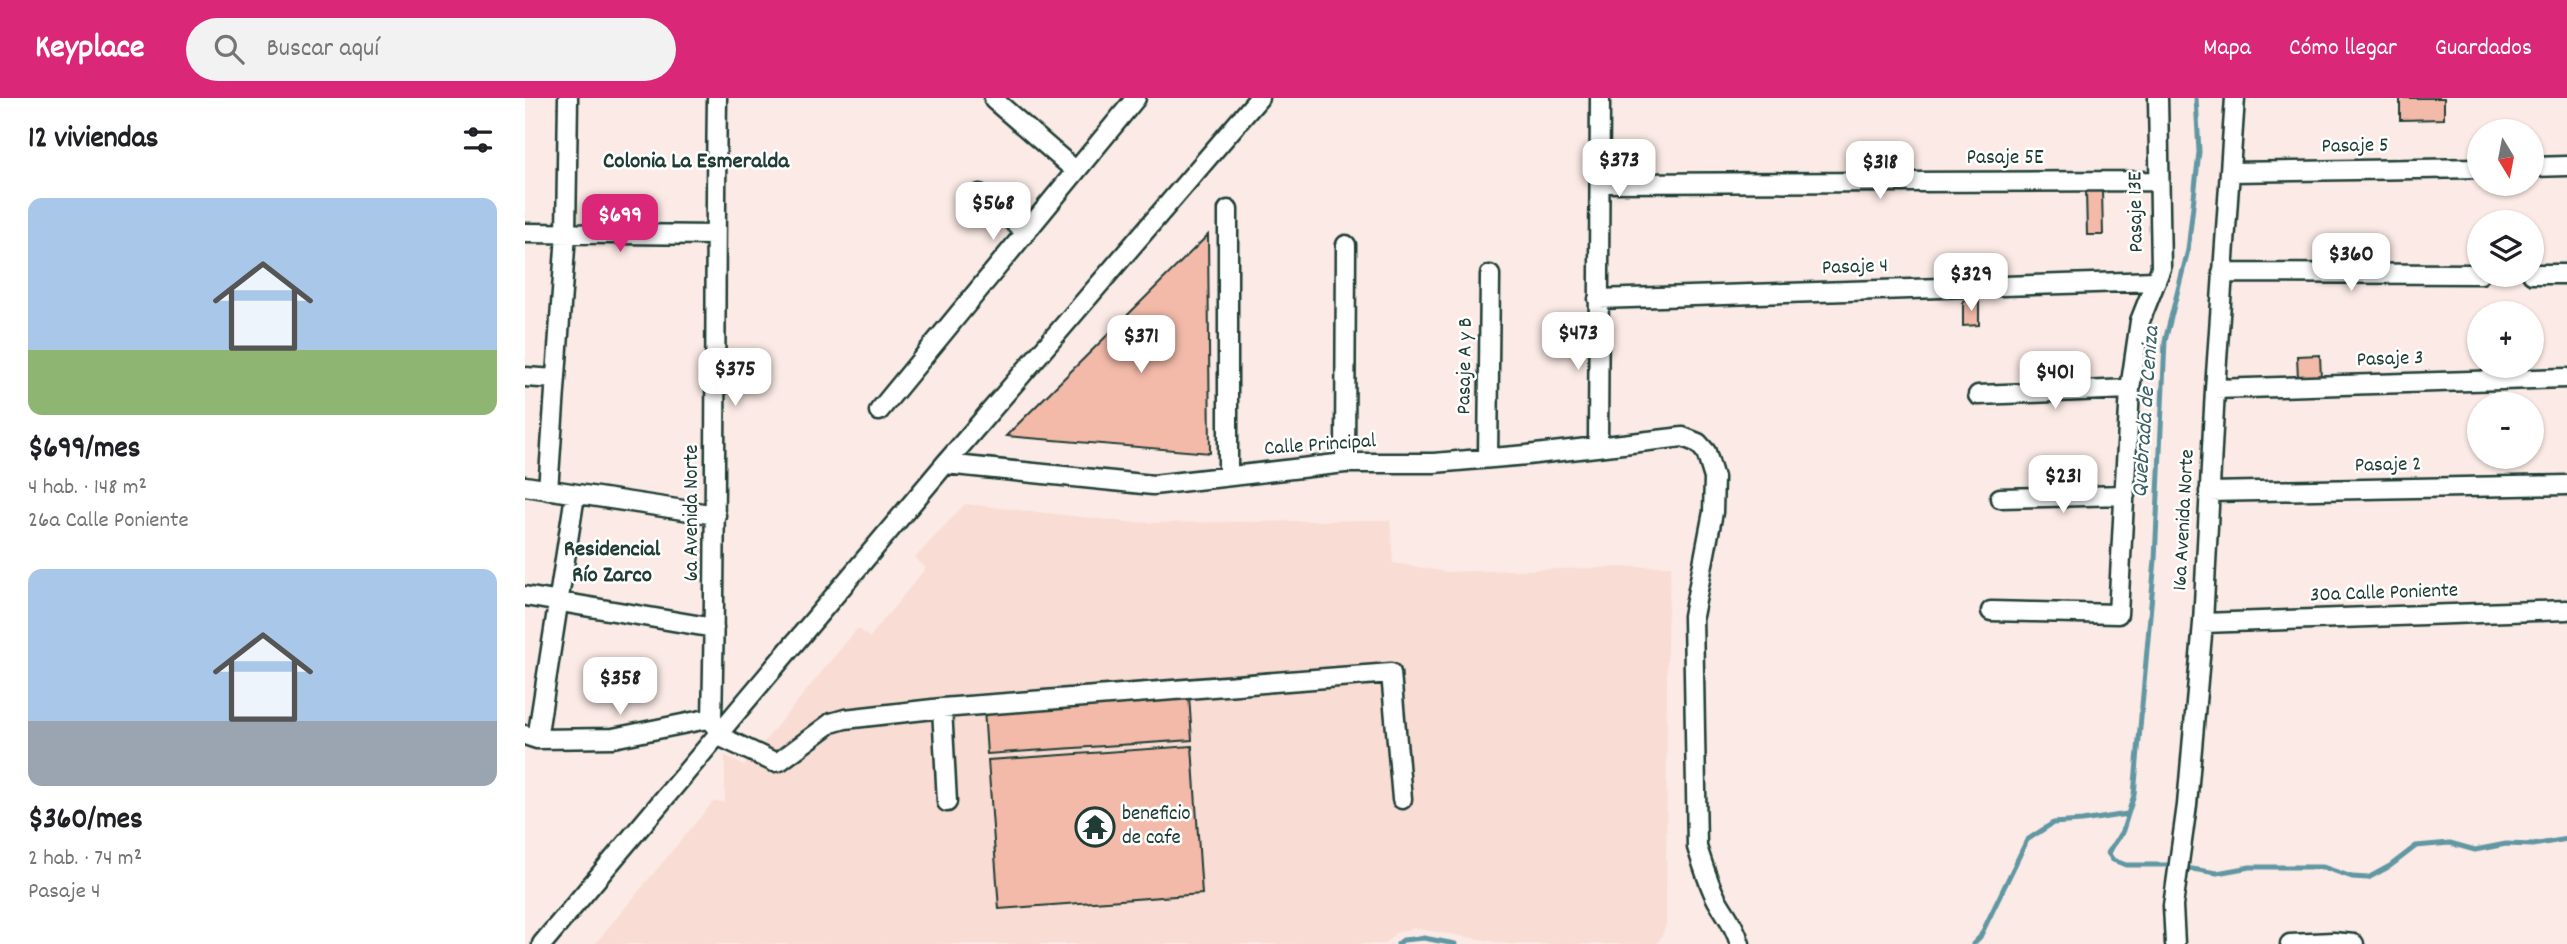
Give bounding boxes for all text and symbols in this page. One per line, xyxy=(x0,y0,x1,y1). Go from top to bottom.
search box xyxy=(186,18,676,81)
text: Keyplace xyxy=(35,26,144,73)
icon: search xyxy=(210,30,248,68)
text: Buscar aquí xyxy=(266,31,379,68)
text: Mapa xyxy=(2203,32,2251,66)
text: Cómo llegar xyxy=(2289,32,2397,66)
text: Guardados xyxy=(2435,32,2532,66)
text: 12 viviendas xyxy=(28,119,158,162)
north arrow xyxy=(2467,119,2545,196)
map controls xyxy=(2467,119,2544,469)
icon: filters xyxy=(459,121,497,159)
street label: Pasaje 5 xyxy=(2321,131,2389,163)
pin: $373 xyxy=(1578,140,1660,199)
pin: $318 xyxy=(1839,141,1921,201)
street label: Pasaje 5E xyxy=(1967,144,2044,174)
text: $373 xyxy=(1599,145,1639,178)
district label: Colonia La Esmeralda xyxy=(603,146,790,179)
text: $318 xyxy=(1862,147,1898,180)
street label: Pasaje 13E xyxy=(2121,171,2153,253)
pin: $568 xyxy=(952,183,1034,242)
text: $568 xyxy=(972,188,1014,221)
pin: $699 xyxy=(579,194,661,254)
text: $699 xyxy=(598,200,642,233)
button: layers xyxy=(2467,210,2544,287)
pin: $360 xyxy=(2310,234,2392,293)
text: $360 xyxy=(2328,239,2374,272)
icon: home xyxy=(200,243,326,369)
street label: Pasaje 4 xyxy=(1821,252,1889,284)
pin: $329 xyxy=(1930,254,2012,313)
text: $329 xyxy=(1950,259,1992,292)
button: + xyxy=(2467,301,2544,378)
pin: $473 xyxy=(1537,313,1619,372)
pin: $371 xyxy=(1100,316,1182,375)
street label: Pasaje A y B xyxy=(1450,317,1482,415)
text: $473 xyxy=(1558,318,1598,351)
text: $371 xyxy=(1123,321,1159,354)
water label: Quebrada de Ceniza xyxy=(2125,324,2170,499)
street label: Pasaje 3 xyxy=(2356,344,2424,376)
pin: $375 xyxy=(694,348,776,408)
pin: $401 xyxy=(2014,352,2096,411)
text: $375 xyxy=(714,354,756,387)
text: $401 xyxy=(2036,357,2074,390)
button: − xyxy=(2467,392,2544,469)
street label: Calle Principal xyxy=(1263,427,1377,465)
text: $699/mes xyxy=(28,429,140,472)
street label: 6a Avenida Norte xyxy=(678,445,708,581)
street label: 16a Avenida Norte xyxy=(2166,449,2204,591)
street label: Pasaje 2 xyxy=(2354,450,2422,482)
pin: $231 xyxy=(2022,456,2104,515)
text: $231 xyxy=(2045,461,2081,494)
text: 4 hab. · 148 m² xyxy=(28,472,147,505)
text: 26a Calle Poniente xyxy=(28,505,189,538)
district label: Residencial Río Zarco xyxy=(564,534,661,593)
street label: 30a Calle Poniente xyxy=(2309,576,2459,612)
icon: home xyxy=(200,614,326,740)
pin: $358 xyxy=(579,658,661,717)
text: $358 xyxy=(599,663,641,696)
text: $360/mes xyxy=(28,800,143,843)
place label: beneficio de cafe xyxy=(1122,800,1191,854)
temple icon: beneficio de cafe xyxy=(1074,806,1116,848)
text: 2 hab. · 74 m² xyxy=(28,843,142,876)
text: Pasaje 4 xyxy=(28,876,101,909)

